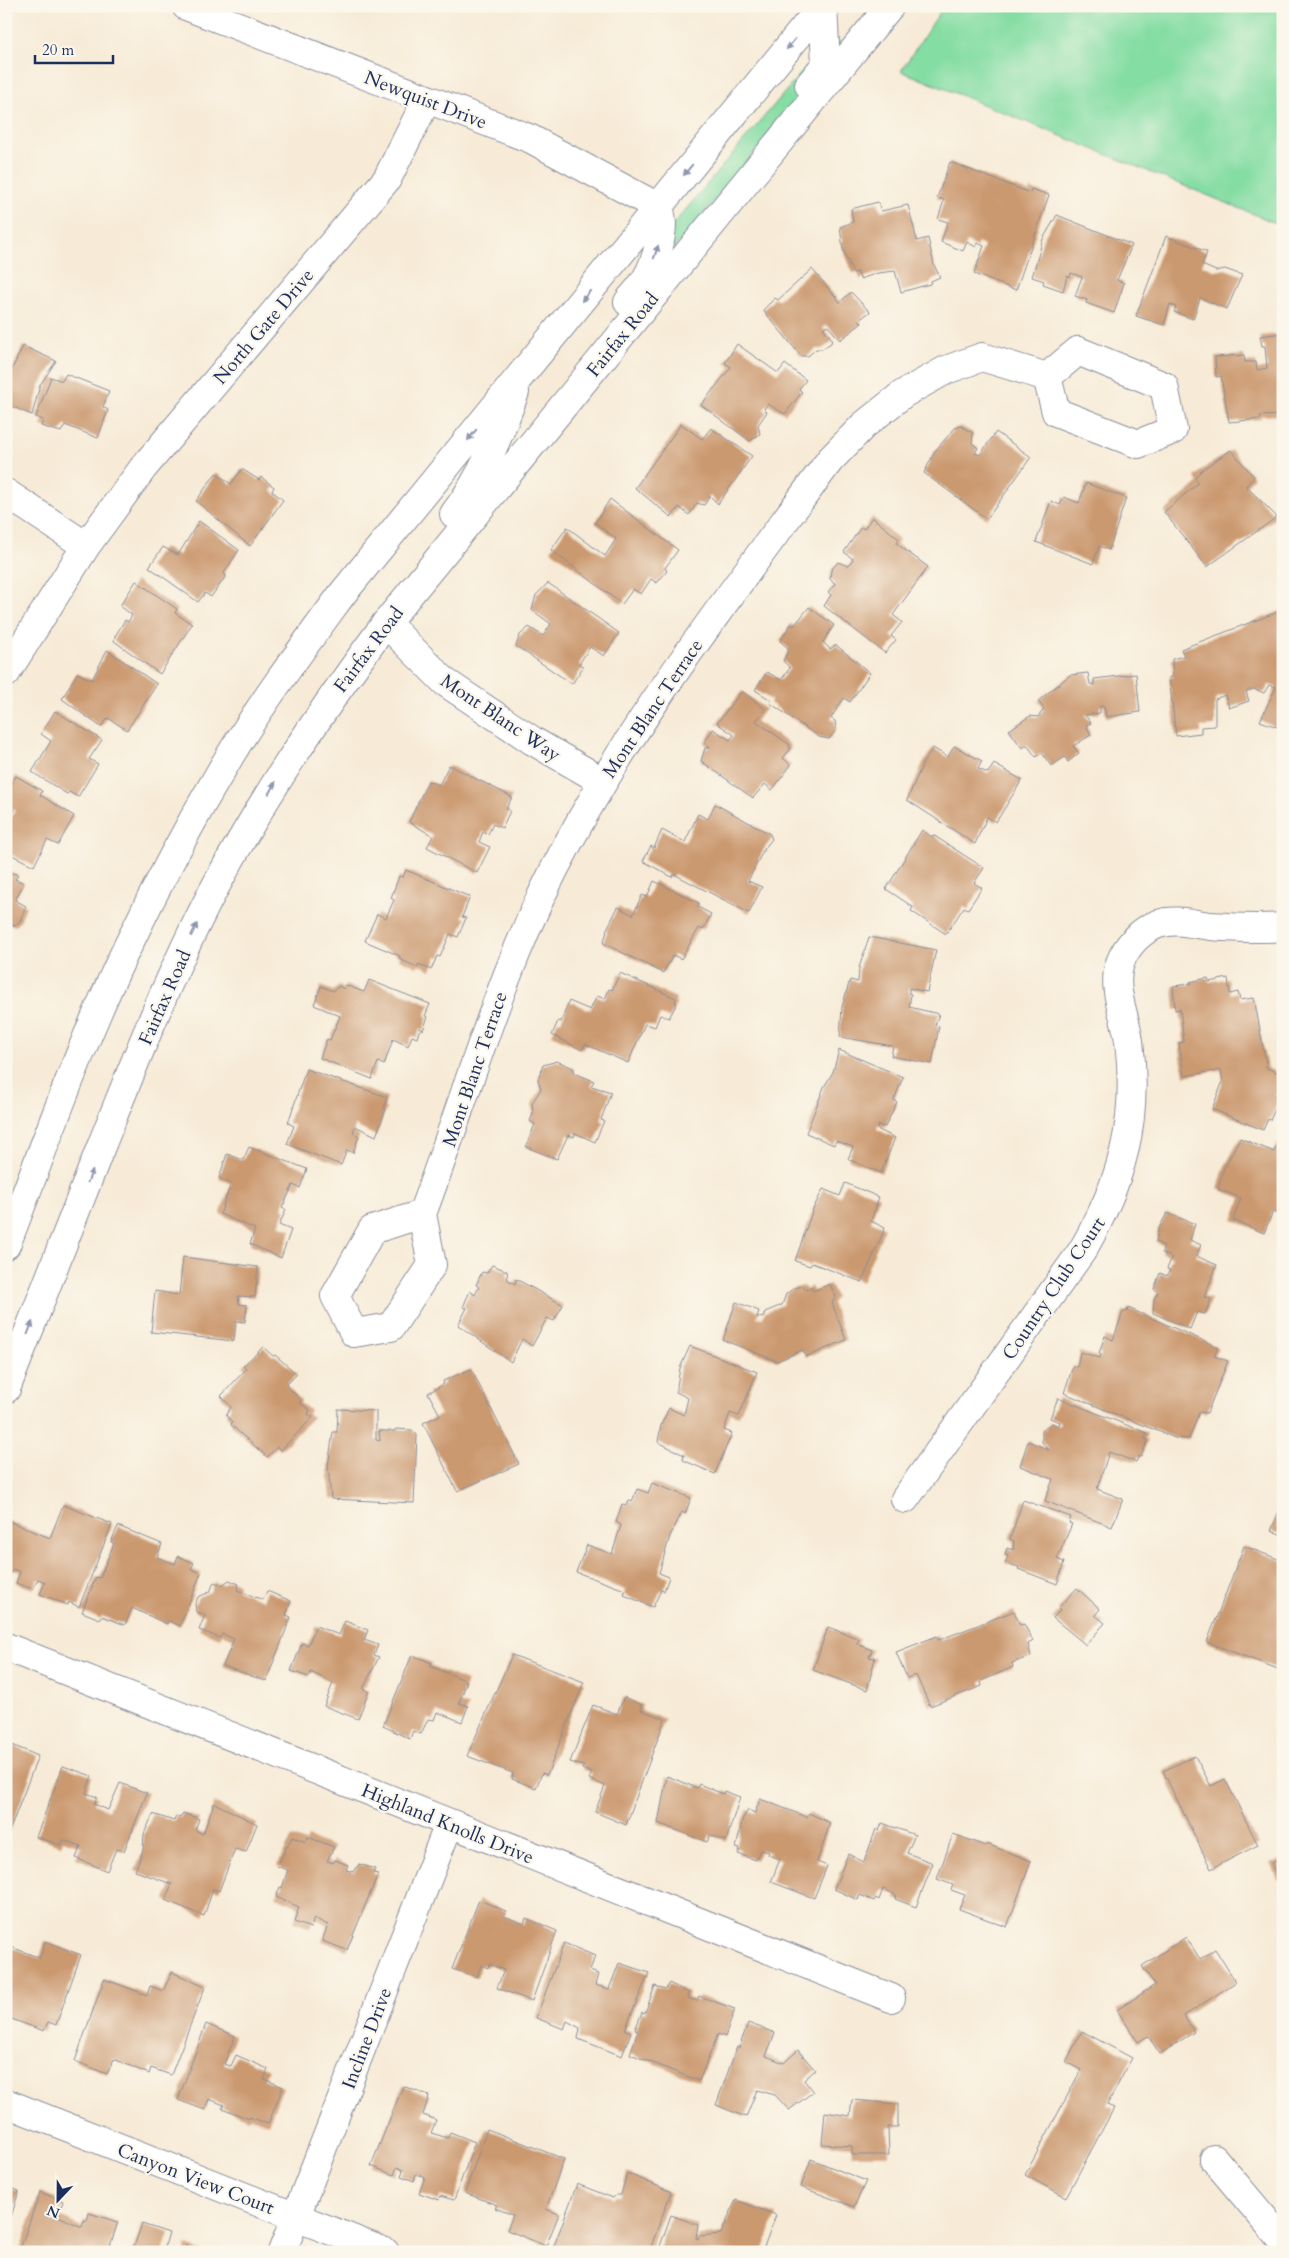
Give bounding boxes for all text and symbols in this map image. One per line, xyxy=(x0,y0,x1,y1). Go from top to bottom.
scale bar xyxy=(35,32,112,64)
one-way arrow xyxy=(786,37,797,50)
text: 20 m xyxy=(42,40,74,60)
street label: Newquist Drive xyxy=(361,65,491,135)
one-way arrow xyxy=(683,163,694,176)
one-way arrow xyxy=(653,245,660,260)
street label: North Gate Drive xyxy=(208,263,320,390)
street label: Fairfax Road xyxy=(581,287,665,382)
one-way arrow xyxy=(580,289,591,302)
one-way arrow xyxy=(466,428,477,441)
street label: Fairfax Road xyxy=(328,601,410,698)
street label: Mont Blanc Terrace xyxy=(597,634,709,783)
street label: Mont Blanc Way xyxy=(435,668,566,768)
one-way arrow xyxy=(268,781,277,795)
one-way arrow xyxy=(190,923,198,937)
street label: Fairfax Road xyxy=(132,946,197,1049)
street label: Mont Blanc Terrace xyxy=(436,988,514,1150)
one-way arrow xyxy=(87,1169,94,1184)
street label: Country Club Court xyxy=(996,1212,1111,1365)
one-way arrow xyxy=(27,1321,35,1335)
street label: Highland Knolls Drive xyxy=(358,1777,538,1870)
street label: Incline Drive xyxy=(336,1984,398,2093)
street label: Canyon View Court xyxy=(113,2137,278,2221)
north arrow xyxy=(32,2176,82,2226)
text: N xyxy=(44,2201,63,2223)

